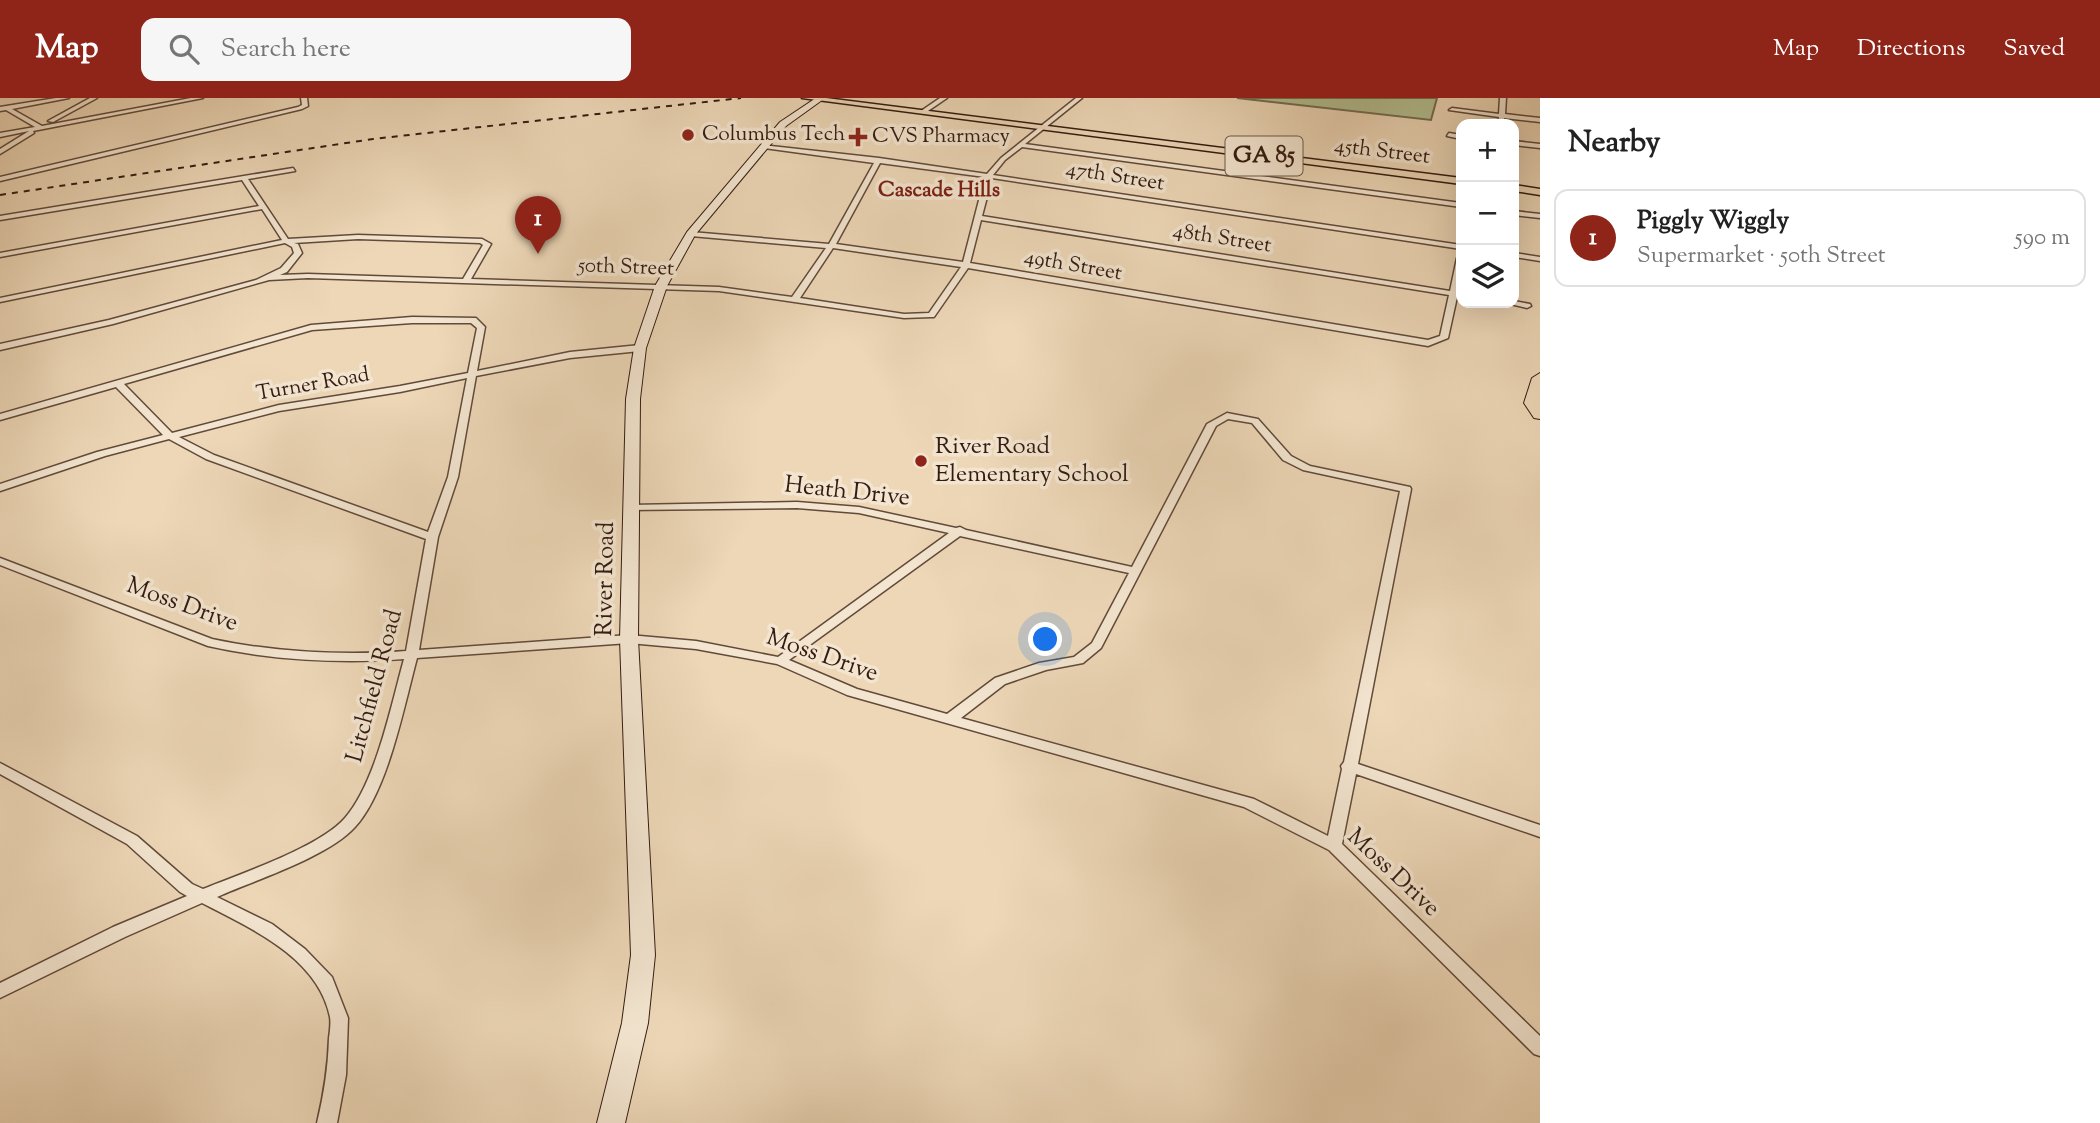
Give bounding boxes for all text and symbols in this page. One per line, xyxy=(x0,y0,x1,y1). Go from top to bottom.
search box xyxy=(141,18,631,81)
text: Map xyxy=(35,25,99,73)
icon: search xyxy=(165,30,203,68)
text: Search here xyxy=(221,31,351,68)
text: Map xyxy=(1773,32,1819,66)
text: Directions xyxy=(1857,32,1965,66)
text: Saved xyxy=(2003,32,2065,66)
map controls xyxy=(1456,119,1519,308)
button: + xyxy=(1456,119,1519,182)
place label: Columbus Tech xyxy=(702,120,845,150)
place label: CVS Pharmacy xyxy=(872,122,1010,152)
text: Nearby xyxy=(1568,122,1660,165)
marker: Columbus Tech xyxy=(680,127,696,143)
marker: CVS Pharmacy xyxy=(850,129,866,145)
street label: 45th Street xyxy=(1333,131,1431,173)
road number: GA 85 xyxy=(1226,137,1302,176)
street label: 47th Street xyxy=(1064,154,1166,200)
district label: Cascade Hills xyxy=(878,176,1000,206)
button: − xyxy=(1456,182,1519,245)
pin: 1 xyxy=(515,196,561,254)
text: Piggly Wiggly xyxy=(1637,203,1789,240)
street label: 48th Street xyxy=(1171,216,1273,262)
text: 1 xyxy=(1589,222,1597,255)
text: 590 m xyxy=(2015,222,2070,255)
text: Supermarket · 50th Street xyxy=(1637,240,1886,273)
street label: 49th Street xyxy=(1022,243,1124,289)
button: layers xyxy=(1456,245,1519,308)
street label: 50th Street xyxy=(576,251,675,285)
street label: Turner Road xyxy=(254,360,372,410)
place label: River Road Elementary School xyxy=(935,430,1129,492)
marker: River Road Elementary School xyxy=(913,453,929,469)
street label: Heath Drive xyxy=(782,468,912,516)
street label: River Road xyxy=(588,521,624,637)
street label: Moss Drive xyxy=(121,569,243,641)
street label: Litchfield Road xyxy=(338,605,412,766)
street label: Moss Drive xyxy=(761,621,883,691)
your location xyxy=(1028,622,1062,656)
street label: Moss Drive xyxy=(1339,821,1447,925)

